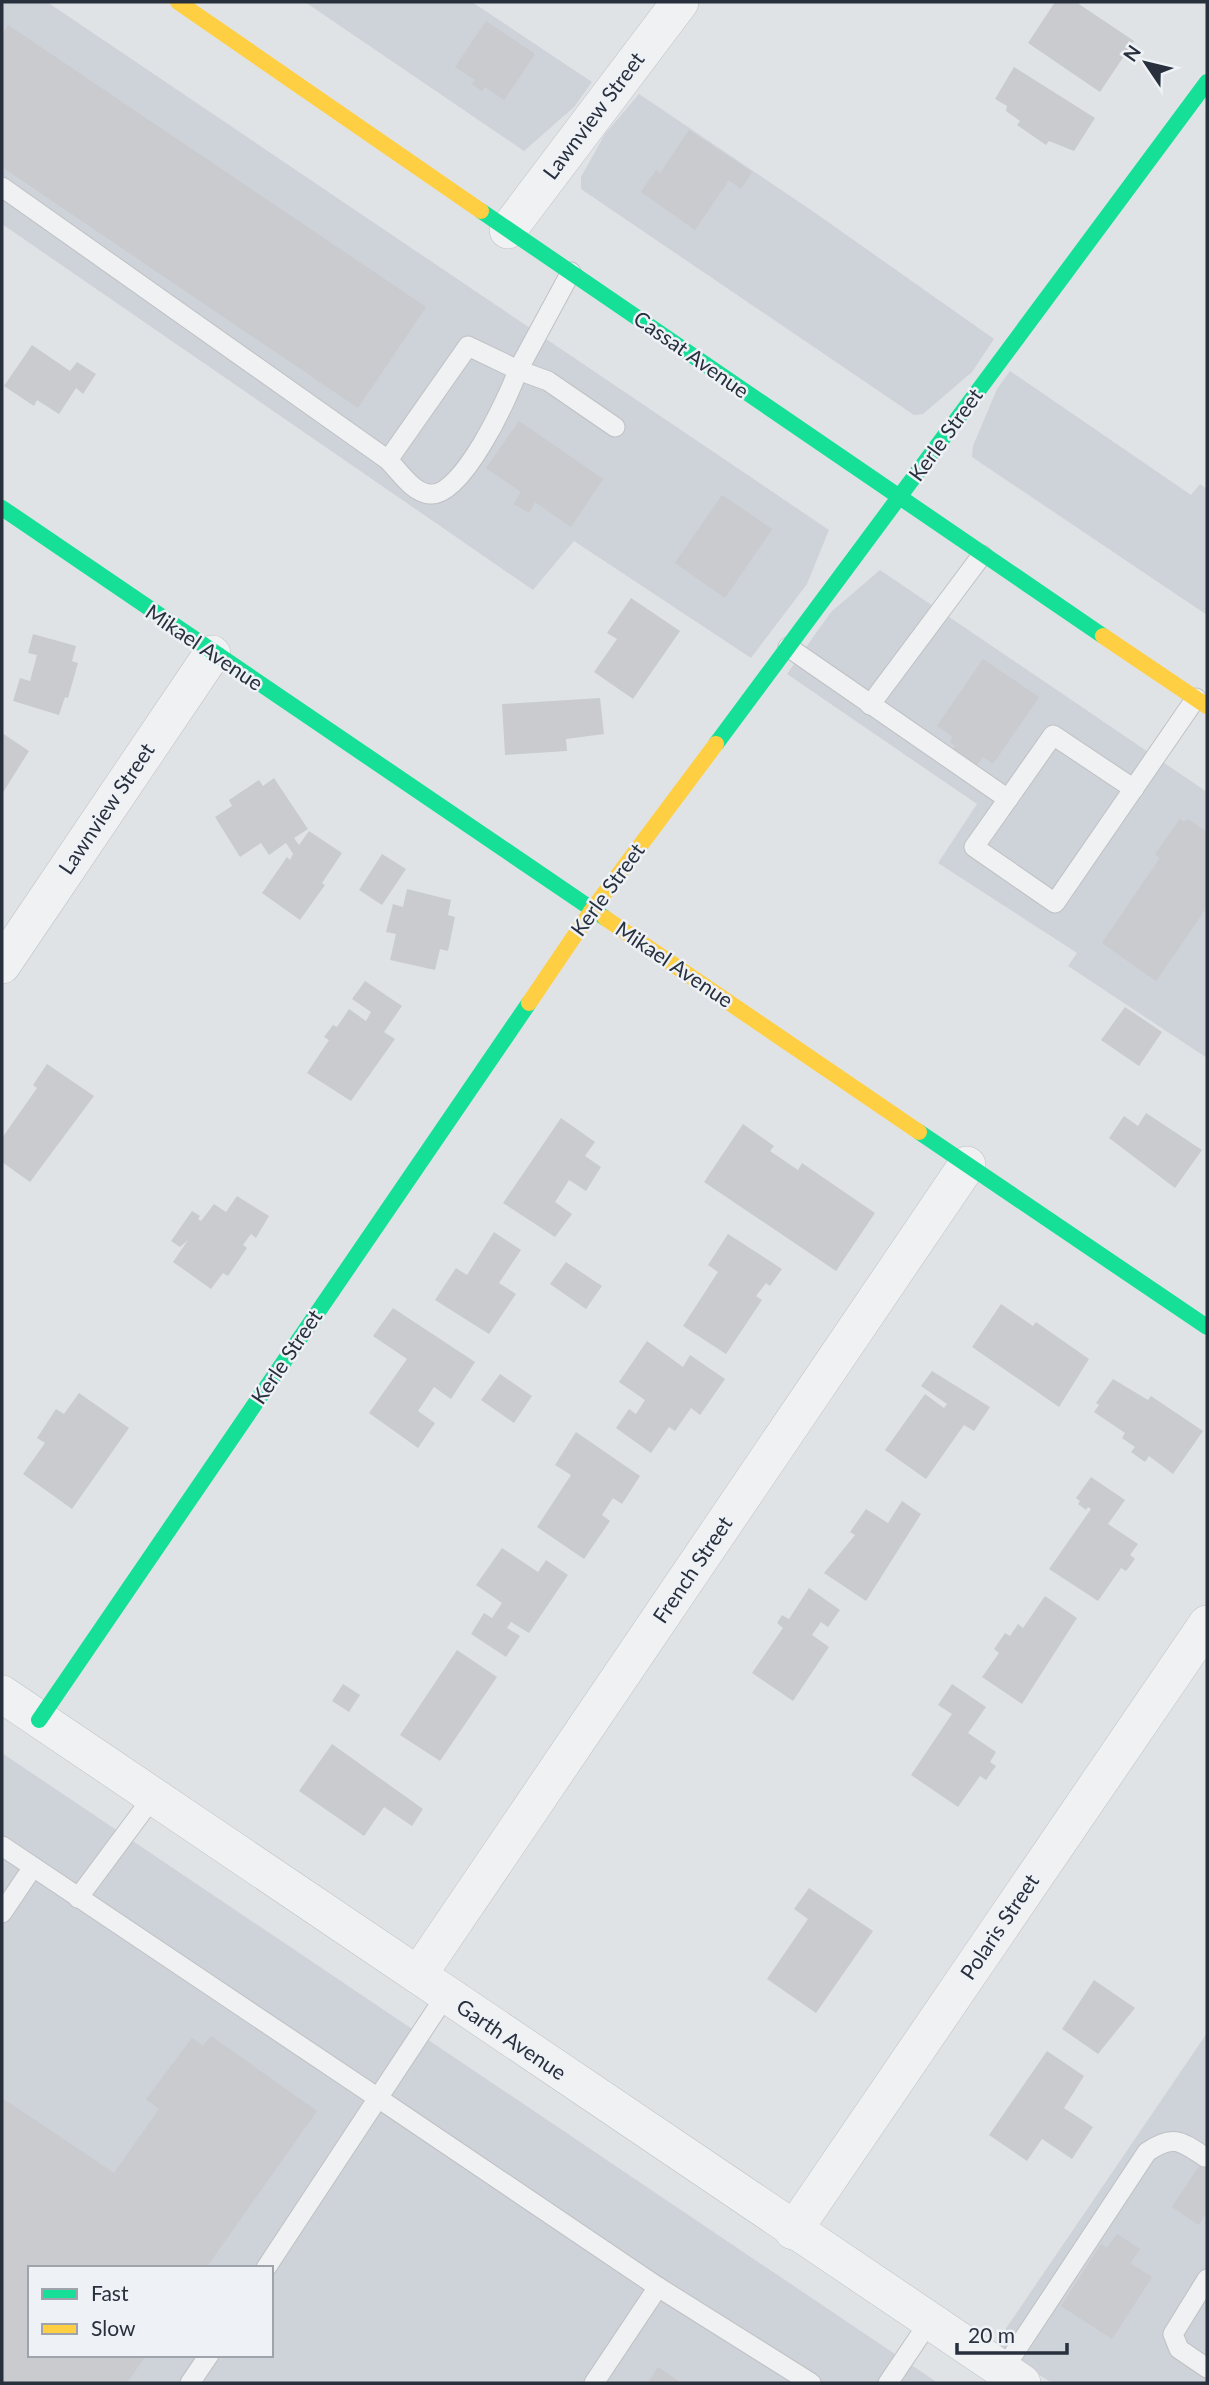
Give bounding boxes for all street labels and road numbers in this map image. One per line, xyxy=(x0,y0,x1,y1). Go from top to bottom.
street label: Lawnview Street xyxy=(537,46,649,184)
street label: Cassat Avenue xyxy=(630,305,754,403)
street label: Kerle Street xyxy=(903,382,987,485)
street label: Mikael Avenue xyxy=(142,598,268,695)
street label: Lawnview Street xyxy=(53,737,159,878)
street label: Kerle Street xyxy=(565,837,649,940)
street label: Mikael Avenue xyxy=(612,915,738,1012)
street label: Kerle Street xyxy=(245,1304,327,1408)
street label: French Street xyxy=(647,1511,737,1627)
street label: Polaris Street xyxy=(954,1868,1043,1984)
street label: Garth Avenue xyxy=(452,1993,571,2085)

